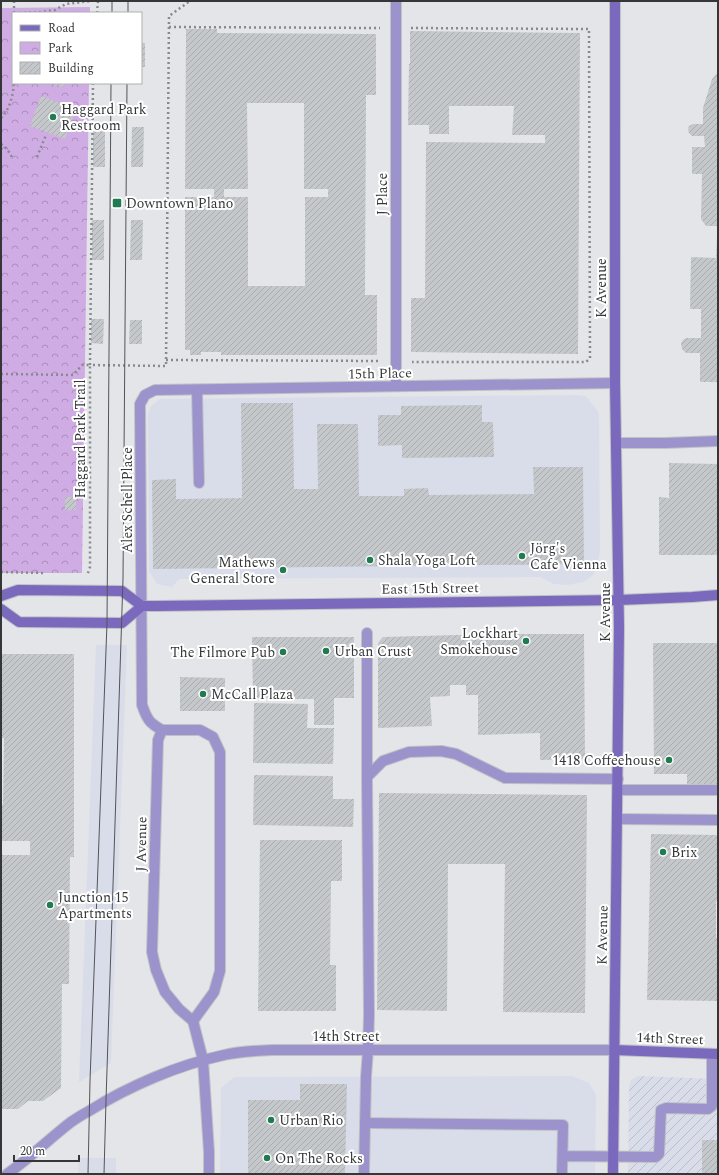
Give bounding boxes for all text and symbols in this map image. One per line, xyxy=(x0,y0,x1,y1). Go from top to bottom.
legend xyxy=(12,12,142,84)
text: Road xyxy=(48,19,75,38)
text: Park xyxy=(48,39,73,58)
text: Building xyxy=(48,59,94,78)
place label: Haggard Park Restroom xyxy=(61,99,147,136)
marker: Haggard Park Restroom xyxy=(48,112,58,122)
street label: J Place xyxy=(372,173,393,215)
place label: Downtown Plano xyxy=(126,193,233,214)
marker: Downtown Plano xyxy=(111,197,123,209)
street label: K Avenue xyxy=(591,258,612,318)
street label: 15th Place xyxy=(348,362,412,385)
street label: Haggard Park Trail xyxy=(70,379,91,499)
street label: Alex Schell Place xyxy=(117,447,138,553)
place label: Jörg's Cafe Vienna xyxy=(530,538,607,575)
place label: Shala Yoga Loft xyxy=(378,550,476,571)
marker: Jörg's Cafe Vienna xyxy=(517,551,527,561)
place label: Mathews General Store xyxy=(190,552,275,589)
marker: Shala Yoga Loft xyxy=(365,555,375,565)
marker: Mathews General Store xyxy=(278,565,288,575)
street label: East 15th Street xyxy=(381,577,479,600)
street label: K Avenue xyxy=(595,582,616,642)
place label: Lockhart Smokehouse xyxy=(440,623,518,660)
marker: Lockhart Smokehouse xyxy=(521,636,531,646)
place label: Urban Crust xyxy=(334,641,411,662)
place label: The Filmore Pub xyxy=(170,642,275,663)
marker: Urban Crust xyxy=(321,646,331,656)
marker: The Filmore Pub xyxy=(278,647,288,657)
place label: McCall Plaza xyxy=(211,684,293,705)
marker: McCall Plaza xyxy=(198,689,208,699)
place label: 1418 Coffeehouse xyxy=(552,750,661,771)
marker: 1418 Coffeehouse xyxy=(664,755,674,765)
street label: J Avenue xyxy=(131,816,152,872)
place label: Brix xyxy=(671,842,697,863)
marker: Brix xyxy=(658,847,668,857)
place label: Junction 15 Apartments xyxy=(58,887,132,924)
marker: Junction 15 Apartments xyxy=(45,900,55,910)
street label: K Avenue xyxy=(591,905,614,965)
street label: 14th Street xyxy=(312,1026,380,1047)
street label: 14th Street xyxy=(636,1027,704,1050)
place label: Urban Rio xyxy=(279,1110,343,1131)
marker: Urban Rio xyxy=(266,1115,276,1125)
scale bar xyxy=(14,1137,79,1163)
text: 20 m xyxy=(20,1142,45,1161)
place label: On The Rocks xyxy=(275,1148,363,1169)
marker: On The Rocks xyxy=(262,1153,272,1163)

